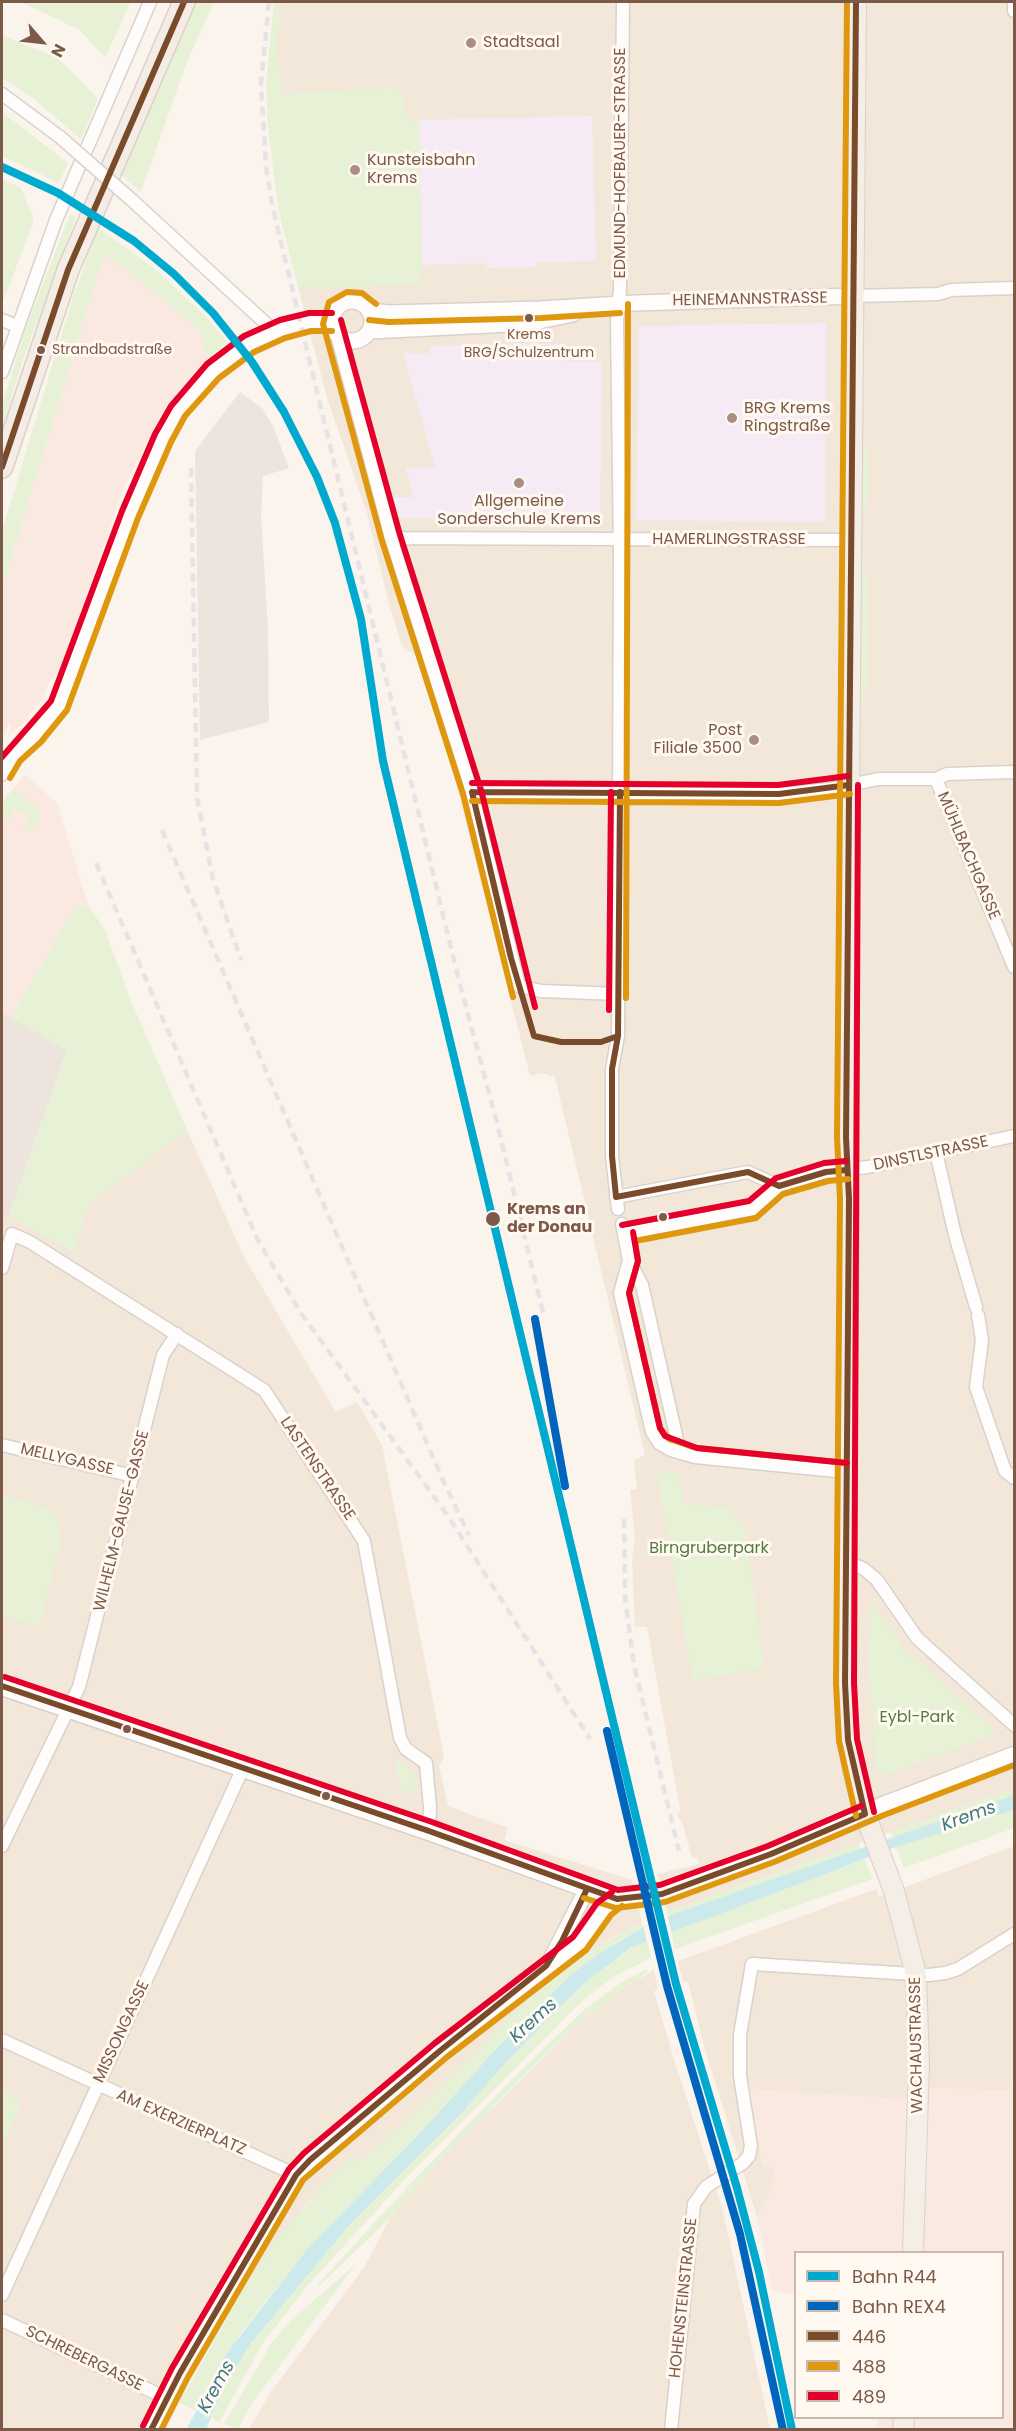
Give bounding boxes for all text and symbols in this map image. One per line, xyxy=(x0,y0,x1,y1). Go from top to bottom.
north arrow xyxy=(12,12,72,72)
place label: Stadtsaal xyxy=(483,33,560,53)
marker: Stadtsaal xyxy=(464,36,478,50)
text: N xyxy=(45,40,71,61)
street label: EDMUND-HOFBAUER-STRASSE xyxy=(611,48,631,278)
place label: Kunsteisbahn Krems xyxy=(367,151,476,189)
marker: Kunsteisbahn Krems xyxy=(348,163,362,177)
street label: HEINEMANNSTRASSE xyxy=(672,289,828,311)
marker: Krems BRG/Schulzentrum xyxy=(523,312,535,324)
place label: Krems BRG/Schulzentrum xyxy=(464,327,594,360)
place label: Strandbadstraße xyxy=(52,342,172,358)
marker: Strandbadstraße xyxy=(35,344,47,356)
place label: BRG Krems Ringstraße xyxy=(744,399,831,437)
marker: BRG Krems Ringstraße xyxy=(725,411,739,425)
marker: Allgemeine Sonderschule Krems xyxy=(512,476,526,490)
place label: Allgemeine Sonderschule Krems xyxy=(437,492,601,530)
street label: HAMERLINGSTRASSE xyxy=(652,530,806,550)
place label: Post Filiale 3500 xyxy=(654,721,742,759)
marker: Post Filiale 3500 xyxy=(747,733,761,747)
street label: MÜHLBACHGASSE xyxy=(932,789,1004,923)
street label: DINSTLSTRASSE xyxy=(872,1132,990,1176)
place label: Krems an der Donau xyxy=(507,1200,592,1238)
marker: Krems an der Donau xyxy=(484,1210,502,1228)
unlabelled marker xyxy=(657,1211,669,1223)
street label: LASTENSTRASSE xyxy=(275,1414,359,1524)
street label: WILHELM-GAUSE-GASSE xyxy=(90,1428,154,1614)
street label: MELLYGASSE xyxy=(18,1440,116,1480)
park label: Birngruberpark xyxy=(649,1539,769,1559)
park label: Eybl-Park xyxy=(879,1708,955,1728)
unlabelled marker xyxy=(121,1723,133,1735)
unlabelled marker xyxy=(320,1790,332,1802)
water label: Krems xyxy=(939,1797,999,1837)
street label: WACHAUSTRASSE xyxy=(906,1976,928,2114)
street label: MISSONGASSE xyxy=(90,1978,154,2086)
water label: Krems xyxy=(506,1994,562,2048)
street label: AM EXERZIERPLATZ xyxy=(113,2086,249,2160)
street label: HOHENSTEINSTRASSE xyxy=(666,2217,702,2379)
legend xyxy=(794,2251,1004,2419)
text: Bahn R44 xyxy=(852,2264,937,2289)
text: Bahn REX4 xyxy=(852,2294,946,2319)
street label: SCHREBERGASSE xyxy=(22,2322,146,2396)
text: 446 xyxy=(852,2324,886,2349)
text: 488 xyxy=(852,2354,886,2379)
water label: Krems xyxy=(194,2357,240,2417)
text: 489 xyxy=(852,2384,886,2409)

